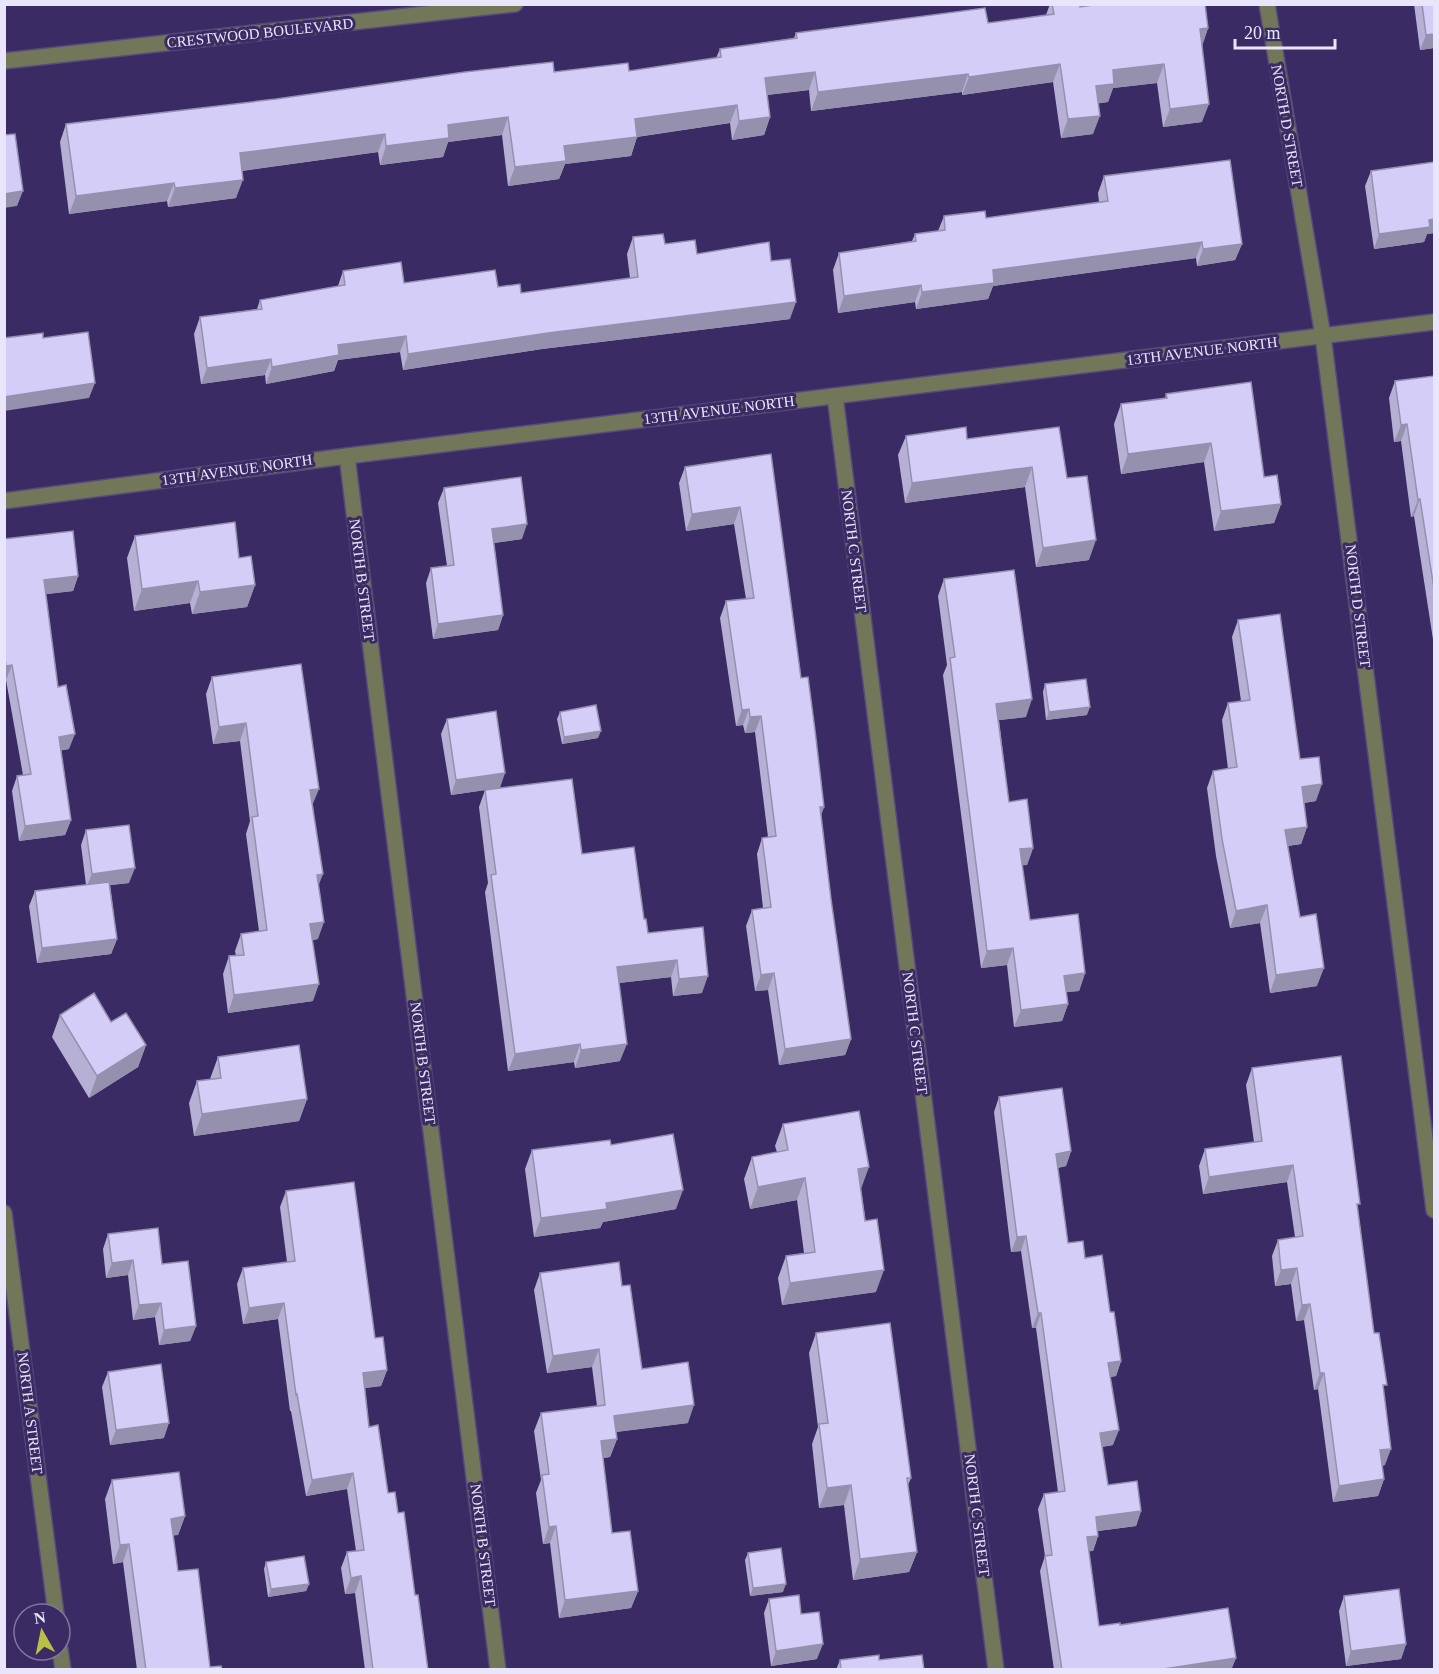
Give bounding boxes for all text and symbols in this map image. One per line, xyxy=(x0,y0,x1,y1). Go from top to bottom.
scale bar xyxy=(1235,12,1336,50)
street label: CRESTWOOD BOULEVARD xyxy=(166,15,354,51)
text: 20 m xyxy=(1244,23,1281,43)
street label: NORTH D STREET xyxy=(1268,63,1306,189)
street label: 13TH AVENUE NORTH xyxy=(1126,334,1279,368)
street label: 13TH AVENUE NORTH xyxy=(643,393,796,427)
street label: 13TH AVENUE NORTH xyxy=(161,451,314,489)
street label: NORTH C STREET xyxy=(839,489,869,613)
street label: NORTH B STREET xyxy=(347,518,377,642)
street label: NORTH D STREET xyxy=(1342,543,1374,669)
street label: NORTH C STREET xyxy=(900,971,930,1095)
street label: NORTH B STREET xyxy=(408,1001,438,1125)
street label: NORTH A STREET xyxy=(15,1351,45,1475)
street label: NORTH C STREET xyxy=(962,1453,992,1577)
street label: NORTH B STREET xyxy=(468,1483,498,1607)
north arrow xyxy=(12,1602,72,1662)
text: N xyxy=(33,1608,47,1627)

